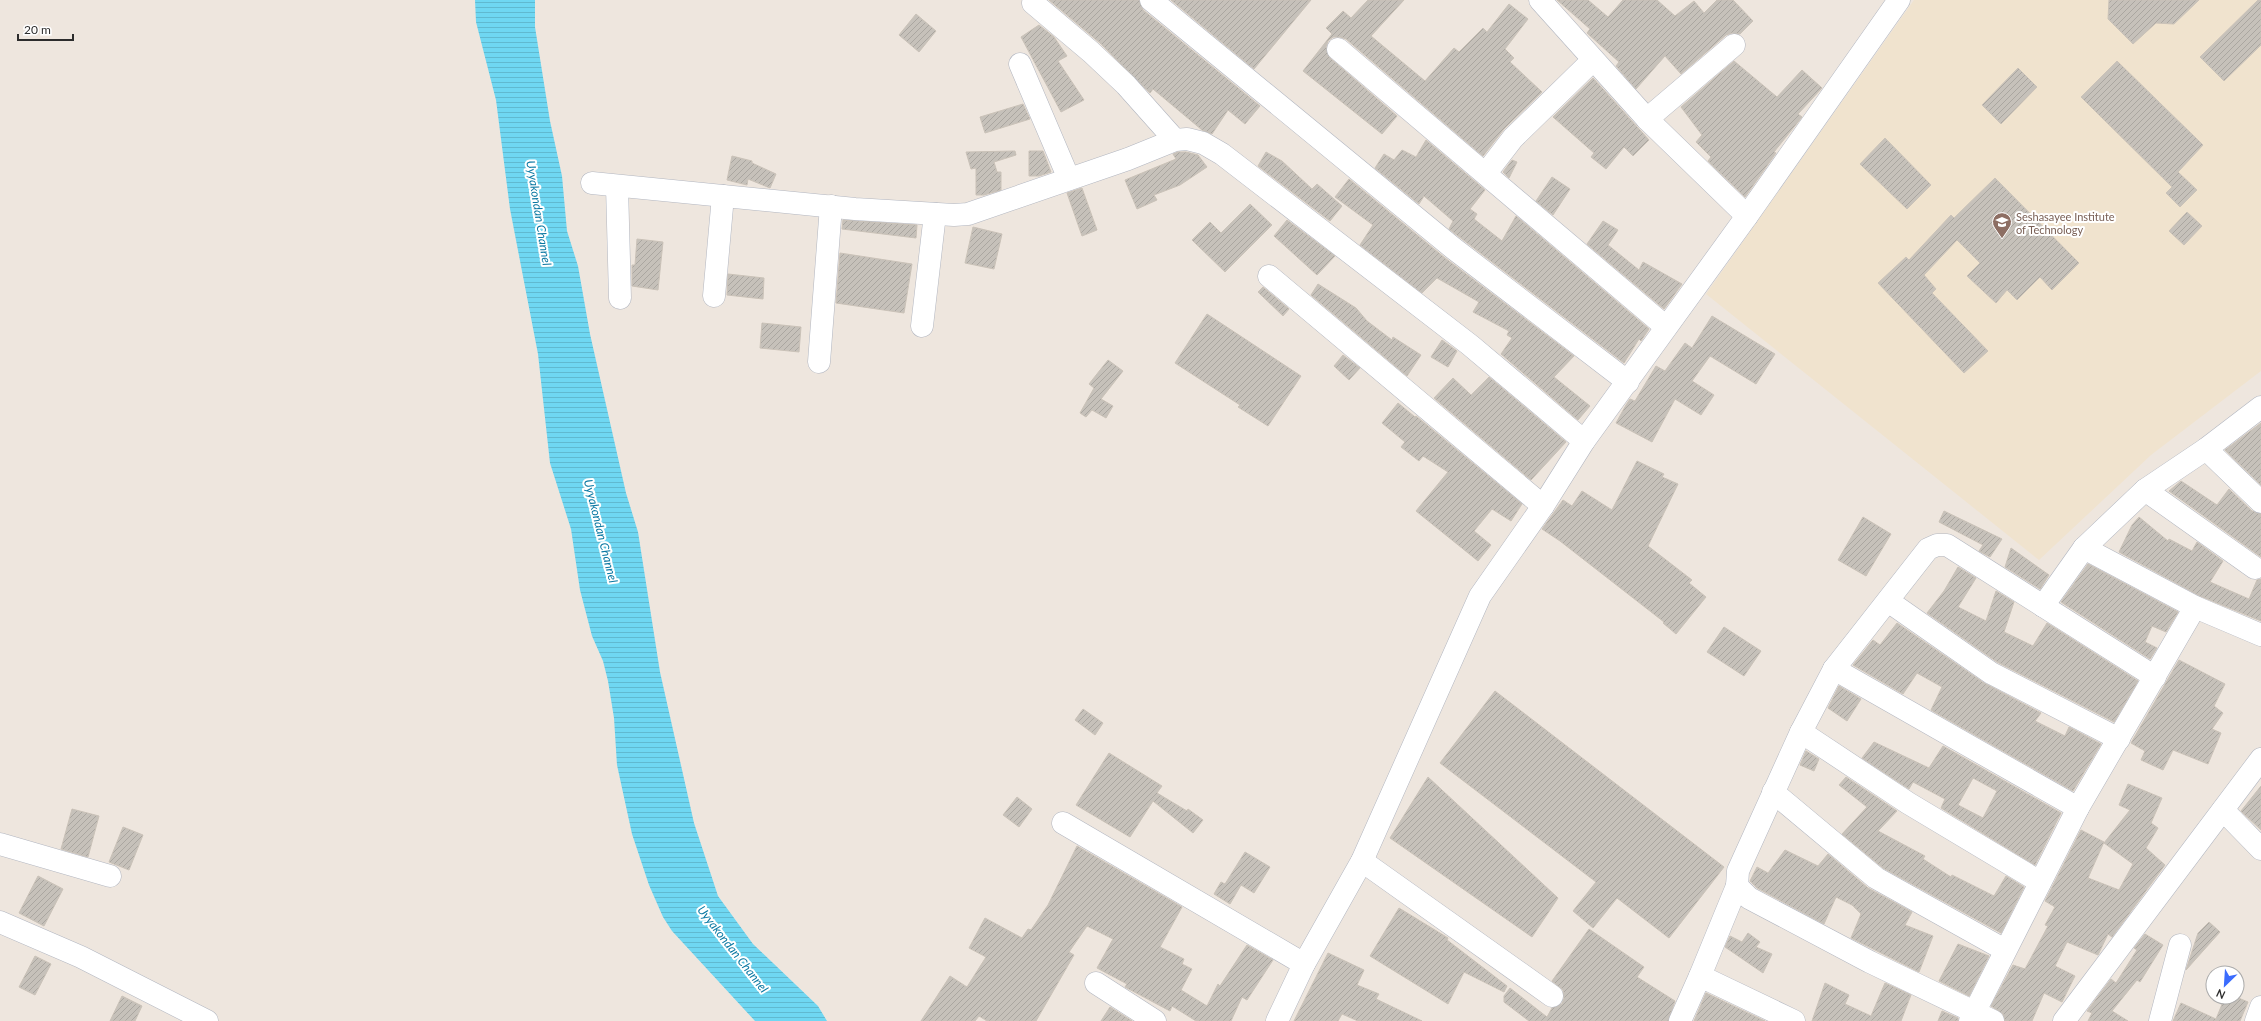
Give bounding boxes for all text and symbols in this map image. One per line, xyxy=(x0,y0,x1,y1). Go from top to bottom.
scale bar xyxy=(18,16,73,42)
text: 20 m xyxy=(24,22,51,37)
water label: Uyyakondan Channel xyxy=(523,159,555,267)
place label: Seshasayee Institute of Technology xyxy=(2016,210,2115,236)
school or university icon: Seshasayee Institute of Technology xyxy=(1991,211,2013,239)
water label: Uyyakondan Channel xyxy=(581,478,621,585)
water label: Uyyakondan Channel xyxy=(694,903,772,996)
north arrow xyxy=(2205,965,2245,1005)
text: N xyxy=(2214,987,2227,1002)

